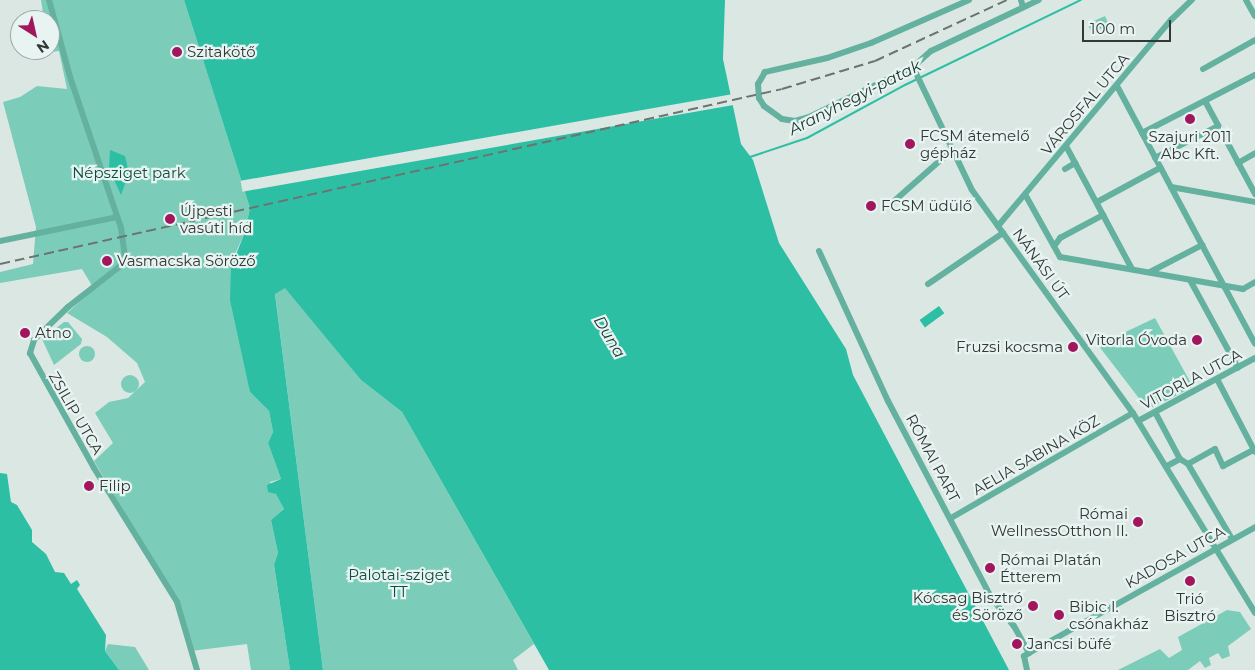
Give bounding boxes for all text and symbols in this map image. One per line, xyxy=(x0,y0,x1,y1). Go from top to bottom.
north arrow xyxy=(10,10,60,60)
scale bar xyxy=(1085,10,1174,42)
text: 100 m xyxy=(1090,19,1135,38)
text: N xyxy=(33,36,53,57)
place label: Szitakötő xyxy=(187,43,256,61)
marker: Szitakötő xyxy=(171,46,183,58)
street label: VÁROSFAL UTCA xyxy=(1037,50,1133,158)
water label: Aranyhegyi-patak xyxy=(786,56,924,140)
marker: Szajuri 2011 Abc Kft. xyxy=(1184,113,1196,125)
place label: FCSM átemelő gépház xyxy=(920,126,1030,161)
place label: Szajuri 2011 Abc Kft. xyxy=(1148,127,1232,162)
marker: FCSM átemelő gépház xyxy=(904,138,916,150)
park label: Népsziget park xyxy=(72,164,186,182)
place label: FCSM üdülő xyxy=(881,197,972,215)
marker: FCSM üdülő xyxy=(865,200,877,212)
place label: Újpesti vasúti híd xyxy=(180,201,252,236)
marker: Újpesti vasúti híd xyxy=(164,213,176,225)
street label: NÁNÁSI ÚT xyxy=(1009,225,1073,303)
place label: Vasmacska Söröző xyxy=(117,252,256,270)
marker: Vasmacska Söröző xyxy=(101,255,113,267)
water label: Duna xyxy=(589,312,629,362)
place label: Atno xyxy=(35,324,71,342)
marker: Atno xyxy=(19,327,31,339)
place label: Vitorla Óvoda xyxy=(1086,331,1187,349)
marker: Vitorla Óvoda xyxy=(1191,334,1203,346)
place label: Fruzsi kocsma xyxy=(956,338,1063,356)
marker: Fruzsi kocsma xyxy=(1067,341,1079,353)
street label: VITORLA UTCA xyxy=(1138,345,1244,413)
street label: ZSILIP UTCA xyxy=(45,368,107,458)
street label: RÓMAI PART xyxy=(902,411,964,505)
street label: AELIA SABINA KÖZ xyxy=(969,411,1103,499)
place label: Filip xyxy=(99,477,131,495)
marker: Filip xyxy=(83,480,95,492)
place label: Római WellnessOtthon II. xyxy=(991,504,1128,539)
marker: Római WellnessOtthon II. xyxy=(1132,516,1144,528)
street label: KADOSA UTCA xyxy=(1122,522,1228,592)
place label: Római Platán Étterem xyxy=(1000,550,1101,585)
marker: Római Platán Étterem xyxy=(984,562,996,574)
park label: Palotai-sziget TT xyxy=(348,565,450,600)
marker: Trió Bisztró xyxy=(1184,575,1196,587)
place label: Kócsag Bisztró és Söröző xyxy=(913,588,1023,623)
place label: Trió Bisztró xyxy=(1164,589,1216,624)
place label: Bibic I. csónakház xyxy=(1069,597,1149,632)
marker: Kócsag Bisztró és Söröző xyxy=(1027,600,1039,612)
marker: Bibic I. csónakház xyxy=(1053,609,1065,621)
place label: Jancsi büfé xyxy=(1027,635,1111,653)
marker: Jancsi büfé xyxy=(1011,638,1023,650)

